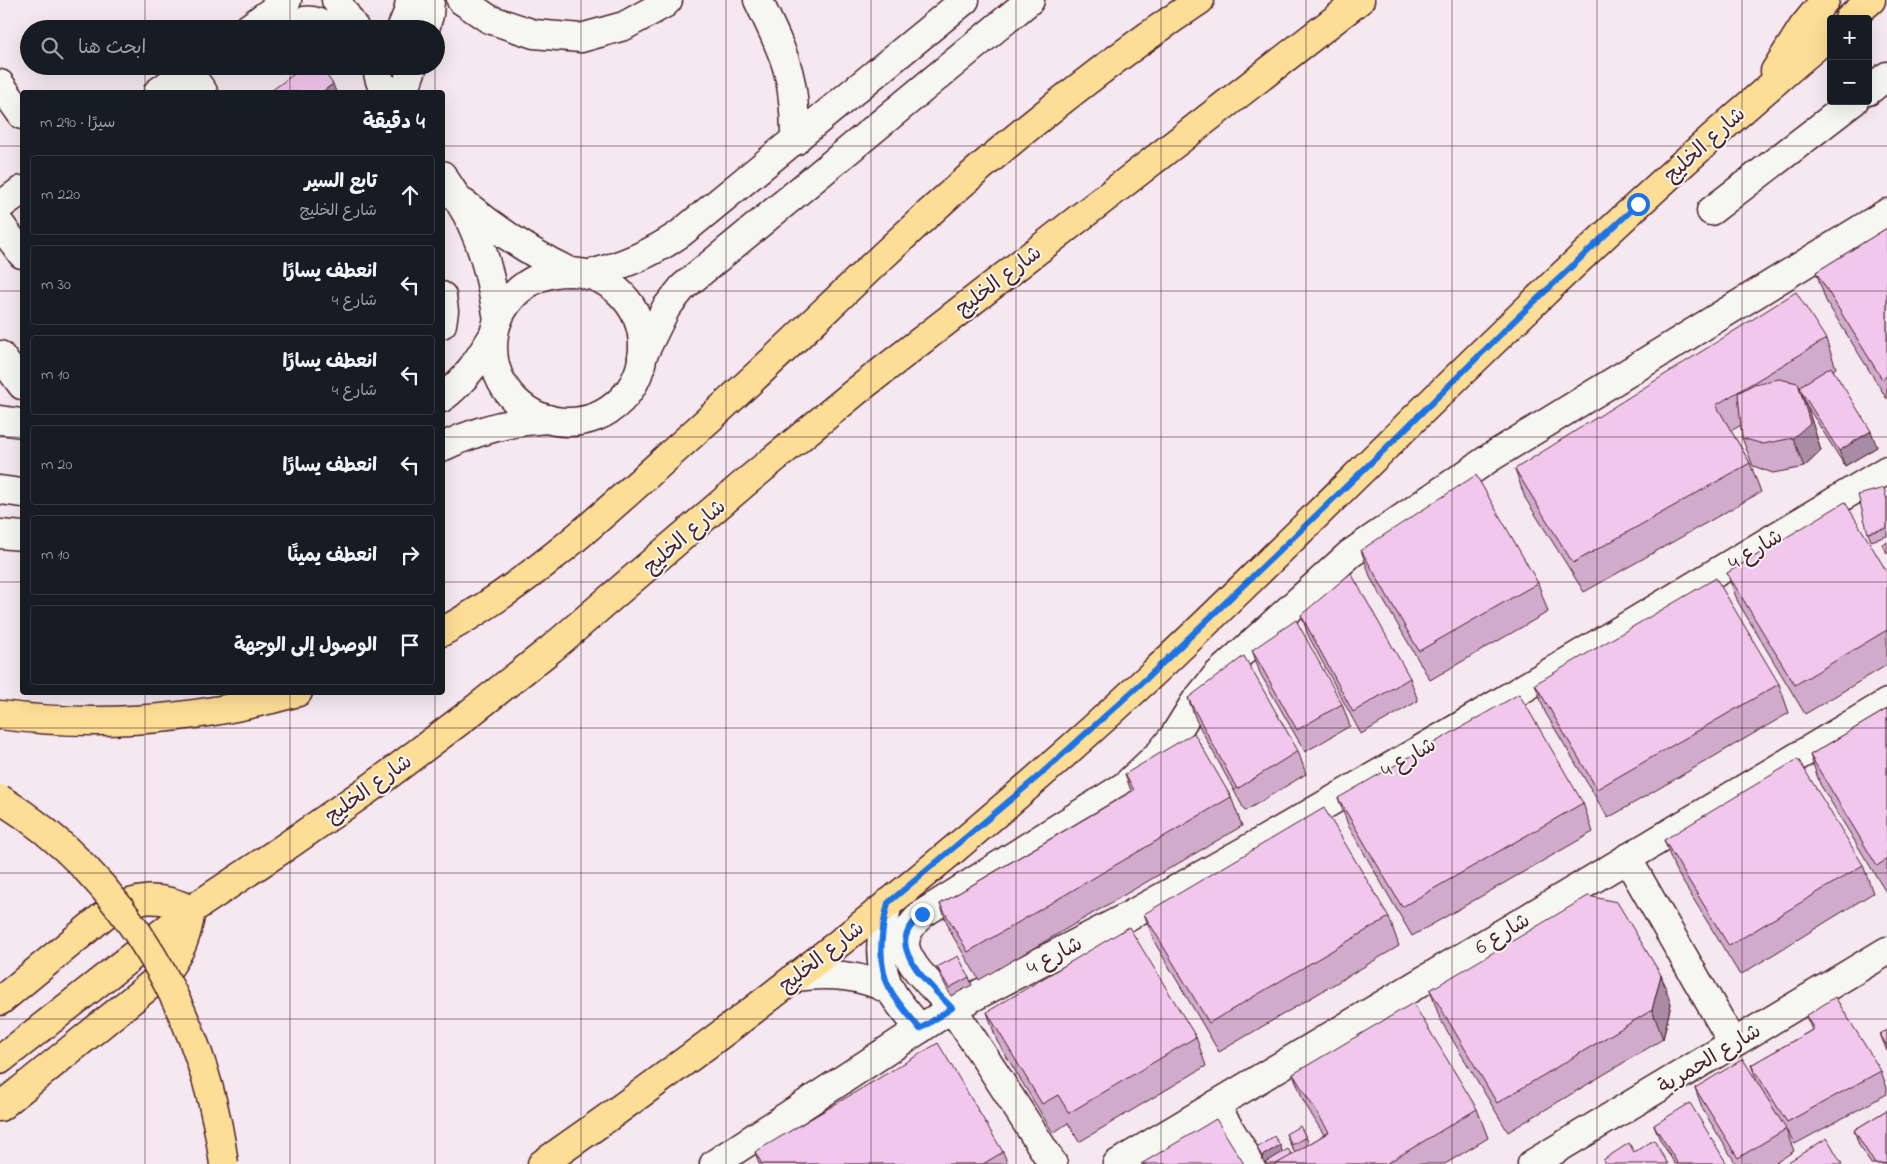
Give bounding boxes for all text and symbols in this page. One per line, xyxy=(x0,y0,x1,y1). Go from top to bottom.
map controls xyxy=(1827,15,1872,105)
button: + xyxy=(1827,15,1872,60)
search box xyxy=(20,20,445,75)
icon: search xyxy=(38,34,66,62)
text: ابحث هنا xyxy=(78,35,146,62)
button: − xyxy=(1827,60,1872,105)
street label: شارع الخليج xyxy=(1658,100,1753,191)
text: 4 دقيقة xyxy=(363,108,425,138)
text: سيرًا · 290 m xyxy=(40,111,115,135)
text: تابع السير xyxy=(305,169,377,196)
icon: ahead xyxy=(396,181,424,209)
text: 220 m xyxy=(41,183,80,207)
route start xyxy=(1627,193,1650,216)
text: شارع الخليج xyxy=(300,199,377,223)
street label: شارع الخليج xyxy=(950,239,1049,324)
text: انعطف يسارًا xyxy=(282,259,377,286)
icon: left xyxy=(396,271,424,299)
text: 30 m xyxy=(41,273,71,297)
text: شارع 4 xyxy=(332,289,377,313)
text: انعطف يسارًا xyxy=(282,349,377,376)
icon: left xyxy=(396,361,424,389)
text: 10 m xyxy=(41,363,69,387)
text: شارع 4 xyxy=(332,379,377,403)
icon: left xyxy=(396,451,424,479)
text: 20 m xyxy=(41,453,72,477)
text: انعطف يسارًا xyxy=(282,453,377,480)
street label: شارع الخليج xyxy=(637,493,733,582)
street label: شارع 4 xyxy=(1723,523,1789,579)
icon: right xyxy=(396,541,424,569)
text: 10 m xyxy=(41,543,69,567)
text: انعطف يمينًا xyxy=(287,543,377,570)
icon: arrive xyxy=(396,631,424,659)
text: الوصول إلى الوجهة xyxy=(234,633,377,660)
street label: شارع 4 xyxy=(1376,731,1442,787)
street label: شارع الخليج xyxy=(319,748,419,832)
route end xyxy=(911,903,934,926)
street label: شارع 6 xyxy=(1470,906,1536,963)
street label: شارع الخليج xyxy=(773,915,871,1001)
street label: شارع 4 xyxy=(1022,930,1088,984)
street label: شارع الحمرية xyxy=(1653,1017,1767,1102)

